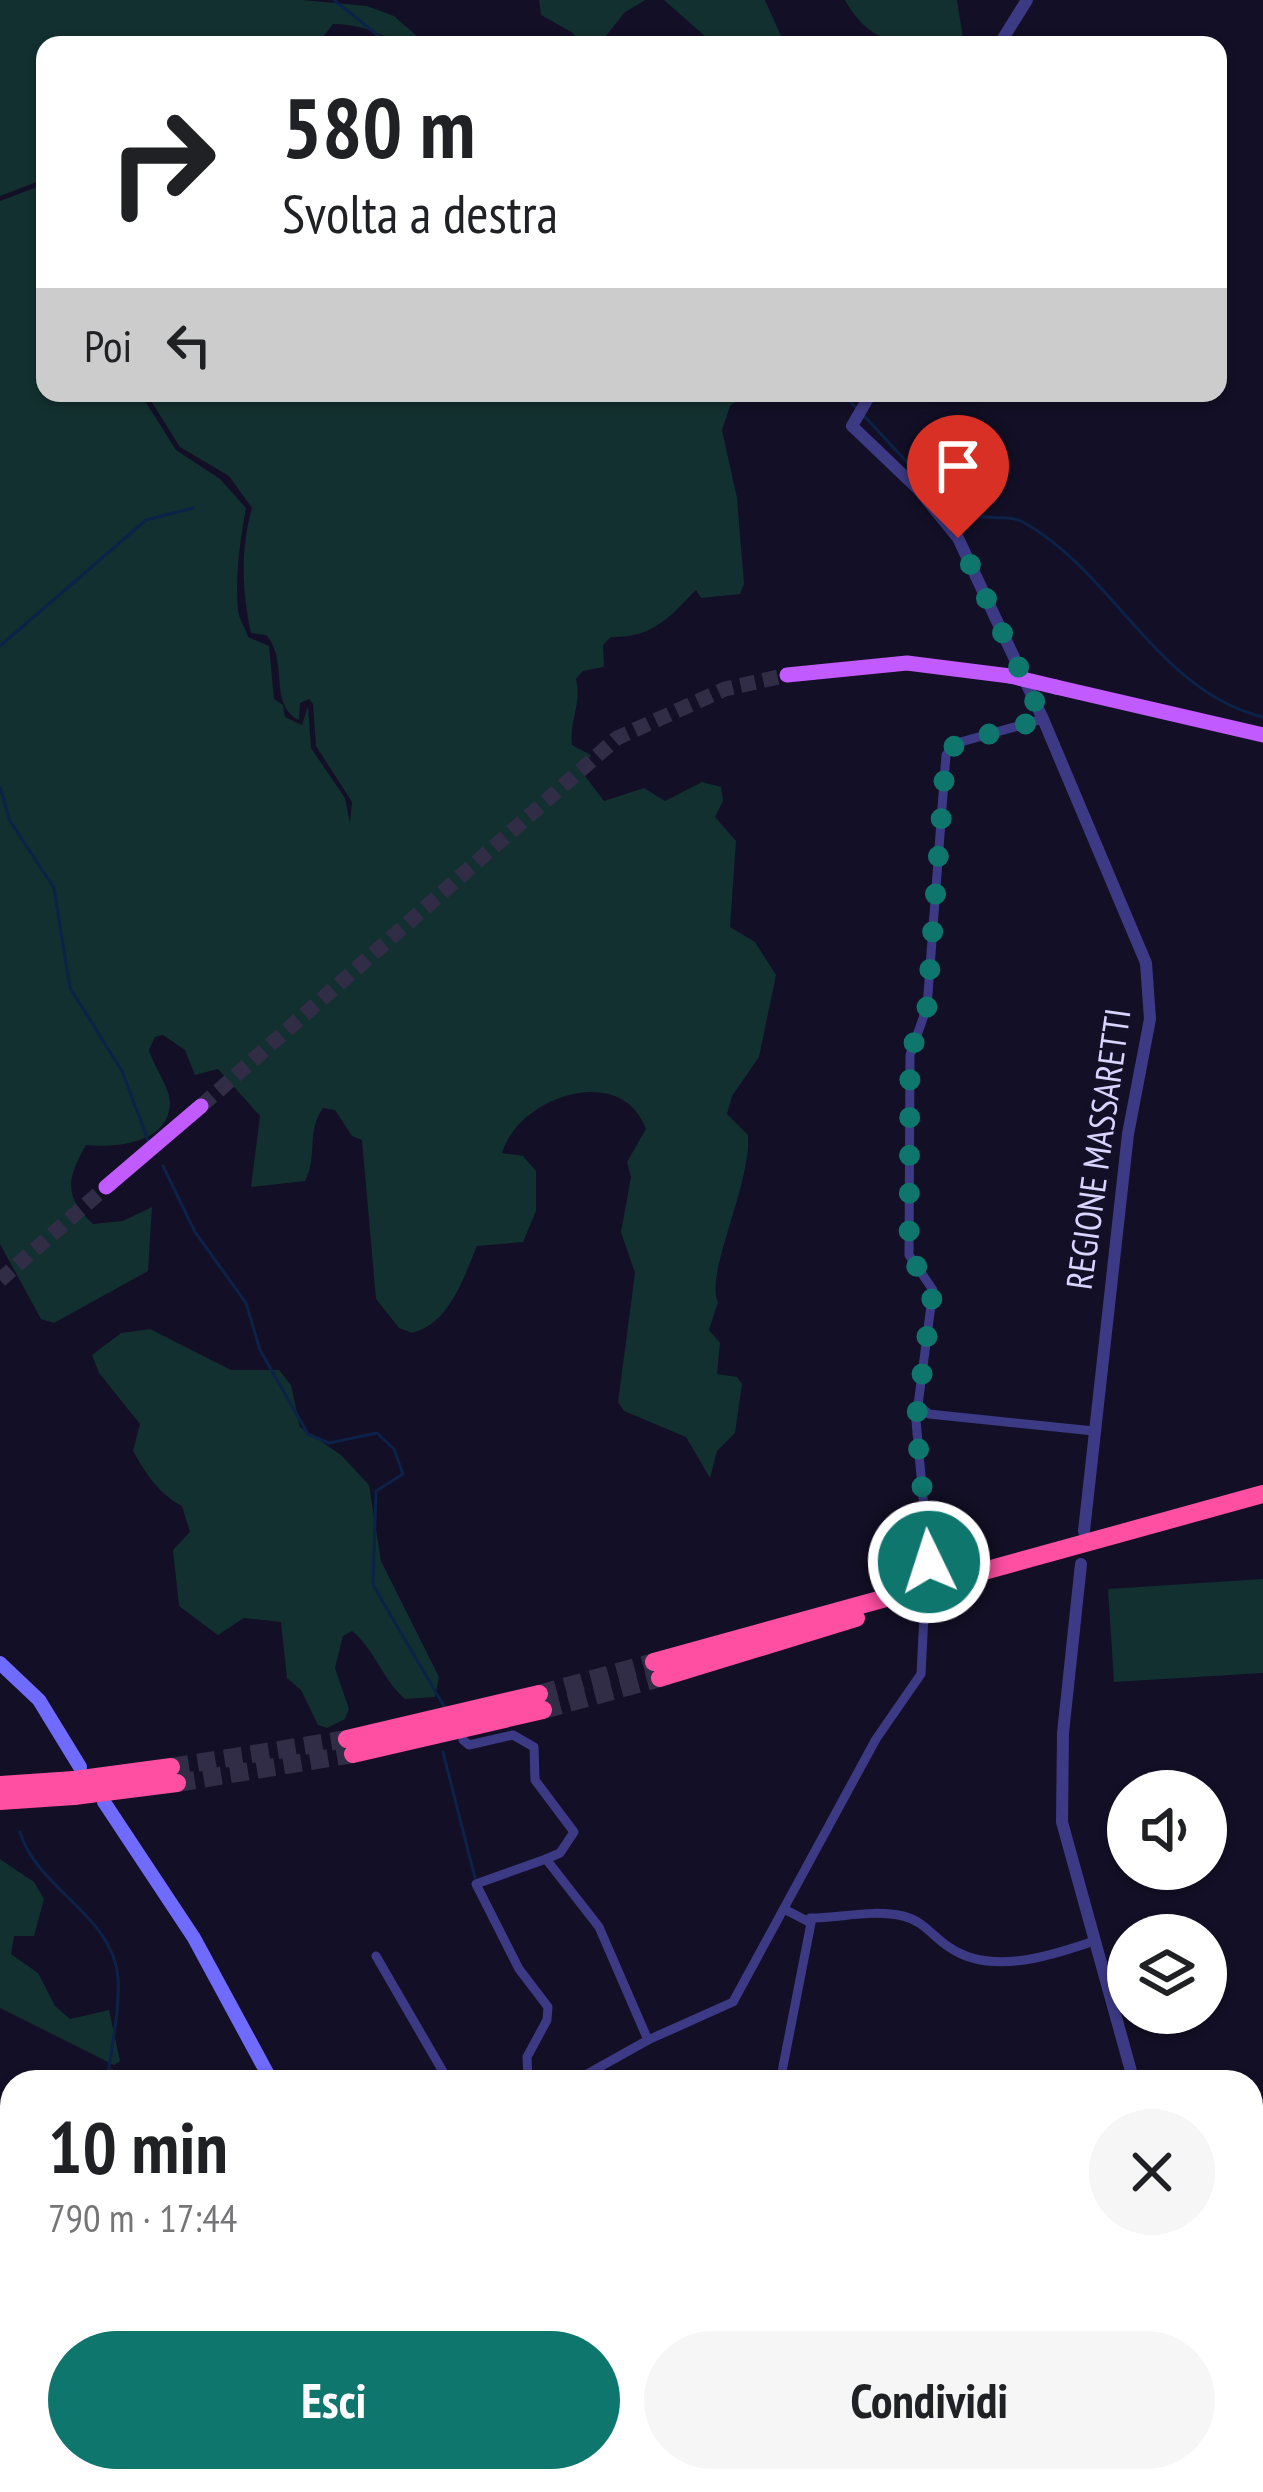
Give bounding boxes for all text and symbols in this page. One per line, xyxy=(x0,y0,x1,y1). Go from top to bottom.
text: 580 m xyxy=(282,72,475,181)
icon: right xyxy=(84,84,240,240)
text: Svolta a destra xyxy=(282,178,558,248)
icon: left xyxy=(156,312,222,378)
text: Poi xyxy=(84,316,132,374)
pin xyxy=(907,415,1009,538)
icon: arrive xyxy=(925,433,991,499)
street label: REGIONE MASSARETTI xyxy=(1055,1006,1140,1292)
position arrow xyxy=(866,1499,992,1625)
map controls xyxy=(1107,1770,1227,2034)
button: sound xyxy=(1107,1770,1227,1890)
button: layers xyxy=(1107,1914,1227,2034)
text: 10 min xyxy=(48,2100,228,2193)
button: close xyxy=(1089,2109,1215,2235)
text: 790 m · 17:44 xyxy=(48,2192,237,2243)
button: Esci xyxy=(48,2331,620,2469)
button: Condividi xyxy=(644,2331,1215,2469)

